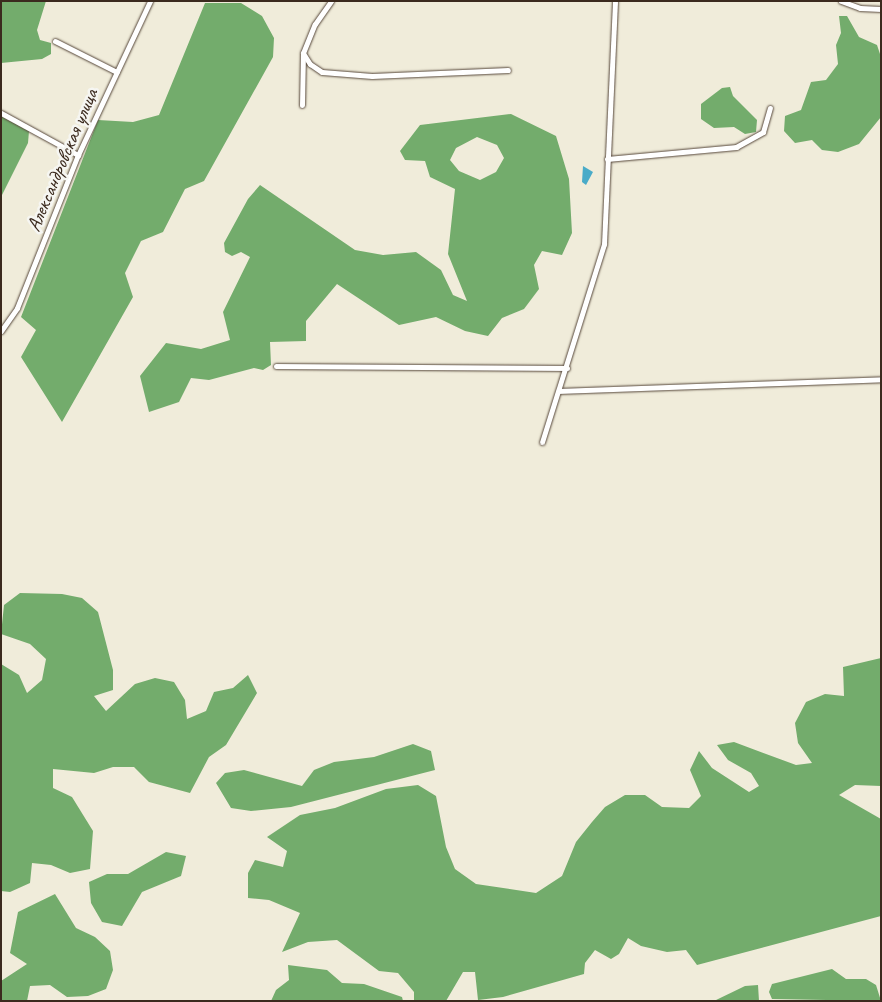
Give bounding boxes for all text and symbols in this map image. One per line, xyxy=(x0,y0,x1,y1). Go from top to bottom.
street label: Александровская улица xyxy=(21,84,103,236)

